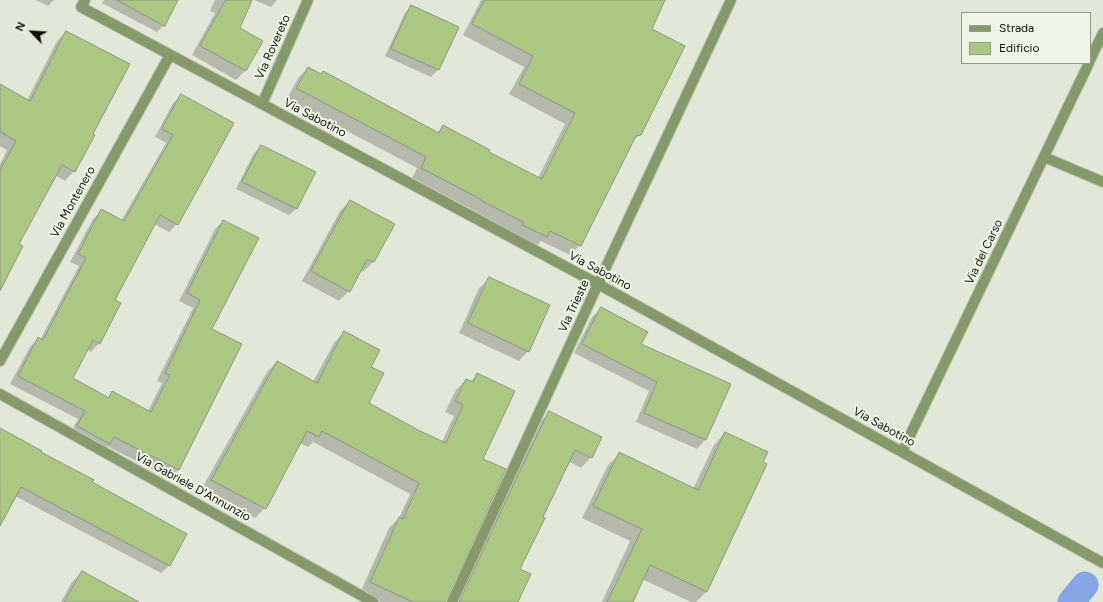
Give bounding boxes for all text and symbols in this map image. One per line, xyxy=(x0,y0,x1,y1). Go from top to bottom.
north arrow xyxy=(12,12,52,52)
street label: Via Rovereto xyxy=(252,12,294,82)
legend xyxy=(961,12,1091,64)
text: N xyxy=(13,20,28,33)
text: Strada xyxy=(999,21,1034,35)
text: Edificio xyxy=(999,41,1039,55)
street label: Via Sabotino xyxy=(281,96,349,140)
street label: Via Montenero xyxy=(47,164,99,240)
street label: Via del Carso xyxy=(962,217,1006,287)
street label: Via Sabotino xyxy=(566,249,634,293)
street label: Via Trieste xyxy=(556,277,592,335)
street label: Via Sabotino xyxy=(850,404,918,450)
street label: Via Gabriele D'Annunzio xyxy=(133,449,253,525)

